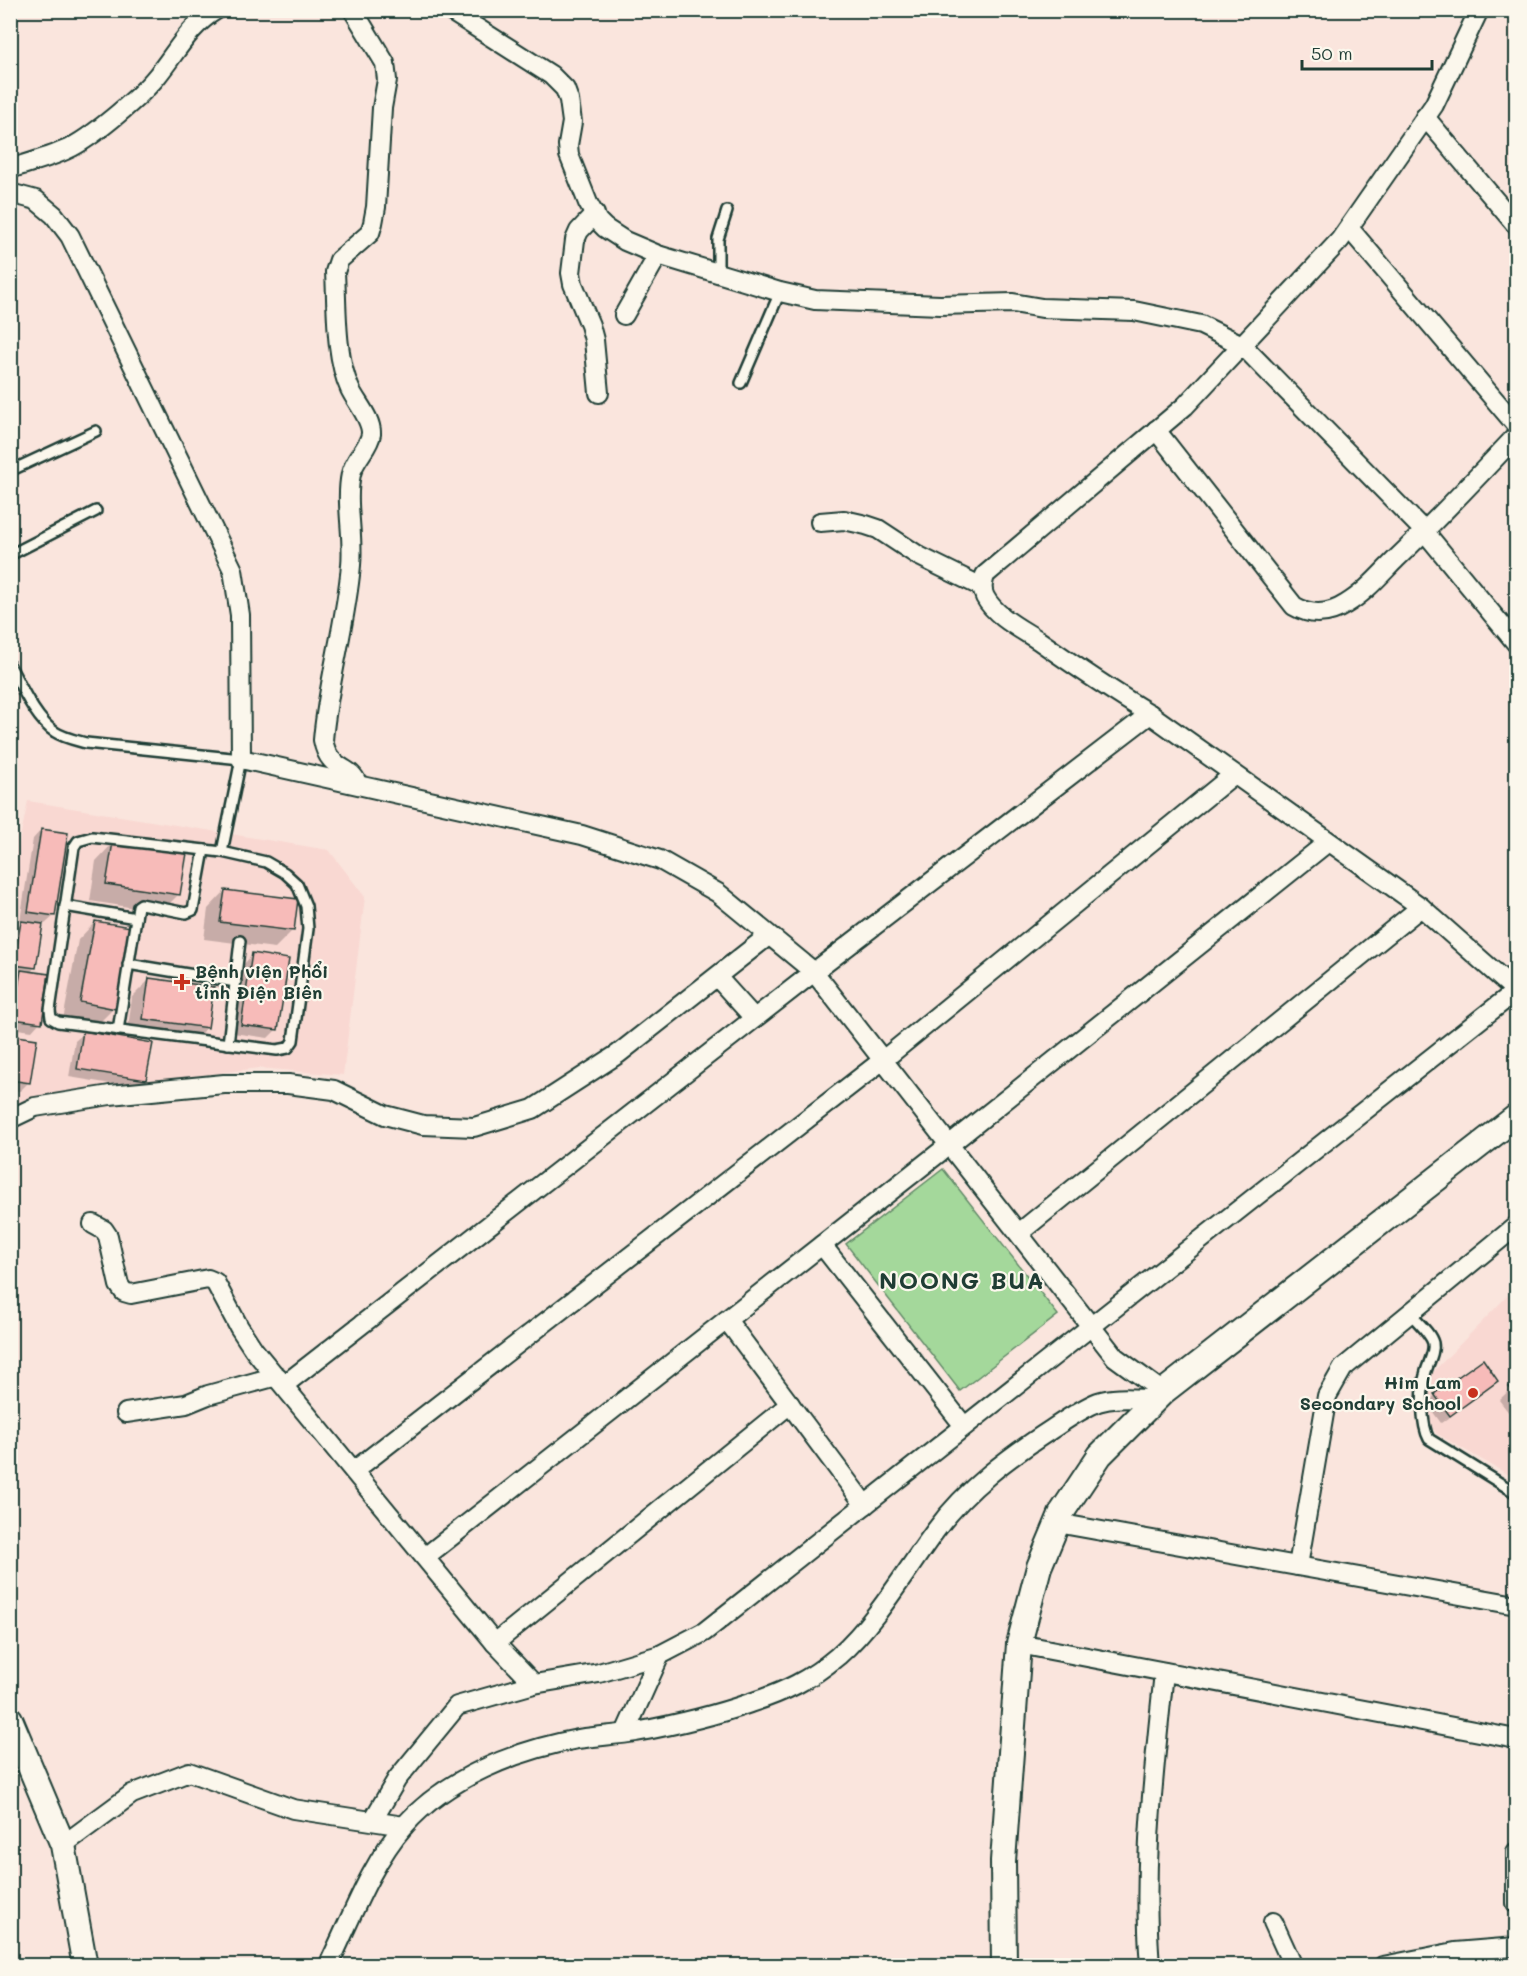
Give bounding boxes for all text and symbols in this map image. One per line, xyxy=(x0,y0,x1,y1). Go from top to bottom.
scale bar xyxy=(1302,33,1432,71)
text: 50 m xyxy=(1311,41,1353,65)
place label: Bệnh viện Phổi tỉnh Điện Biên xyxy=(195,959,328,1004)
marker: Bệnh viện Phổi tỉnh Điện Biên xyxy=(173,973,191,991)
district label: NOONG BUA xyxy=(879,1264,1045,1295)
place label: Him Lam Secondary School xyxy=(1300,1370,1461,1415)
marker: Him Lam Secondary School xyxy=(1466,1386,1480,1400)

